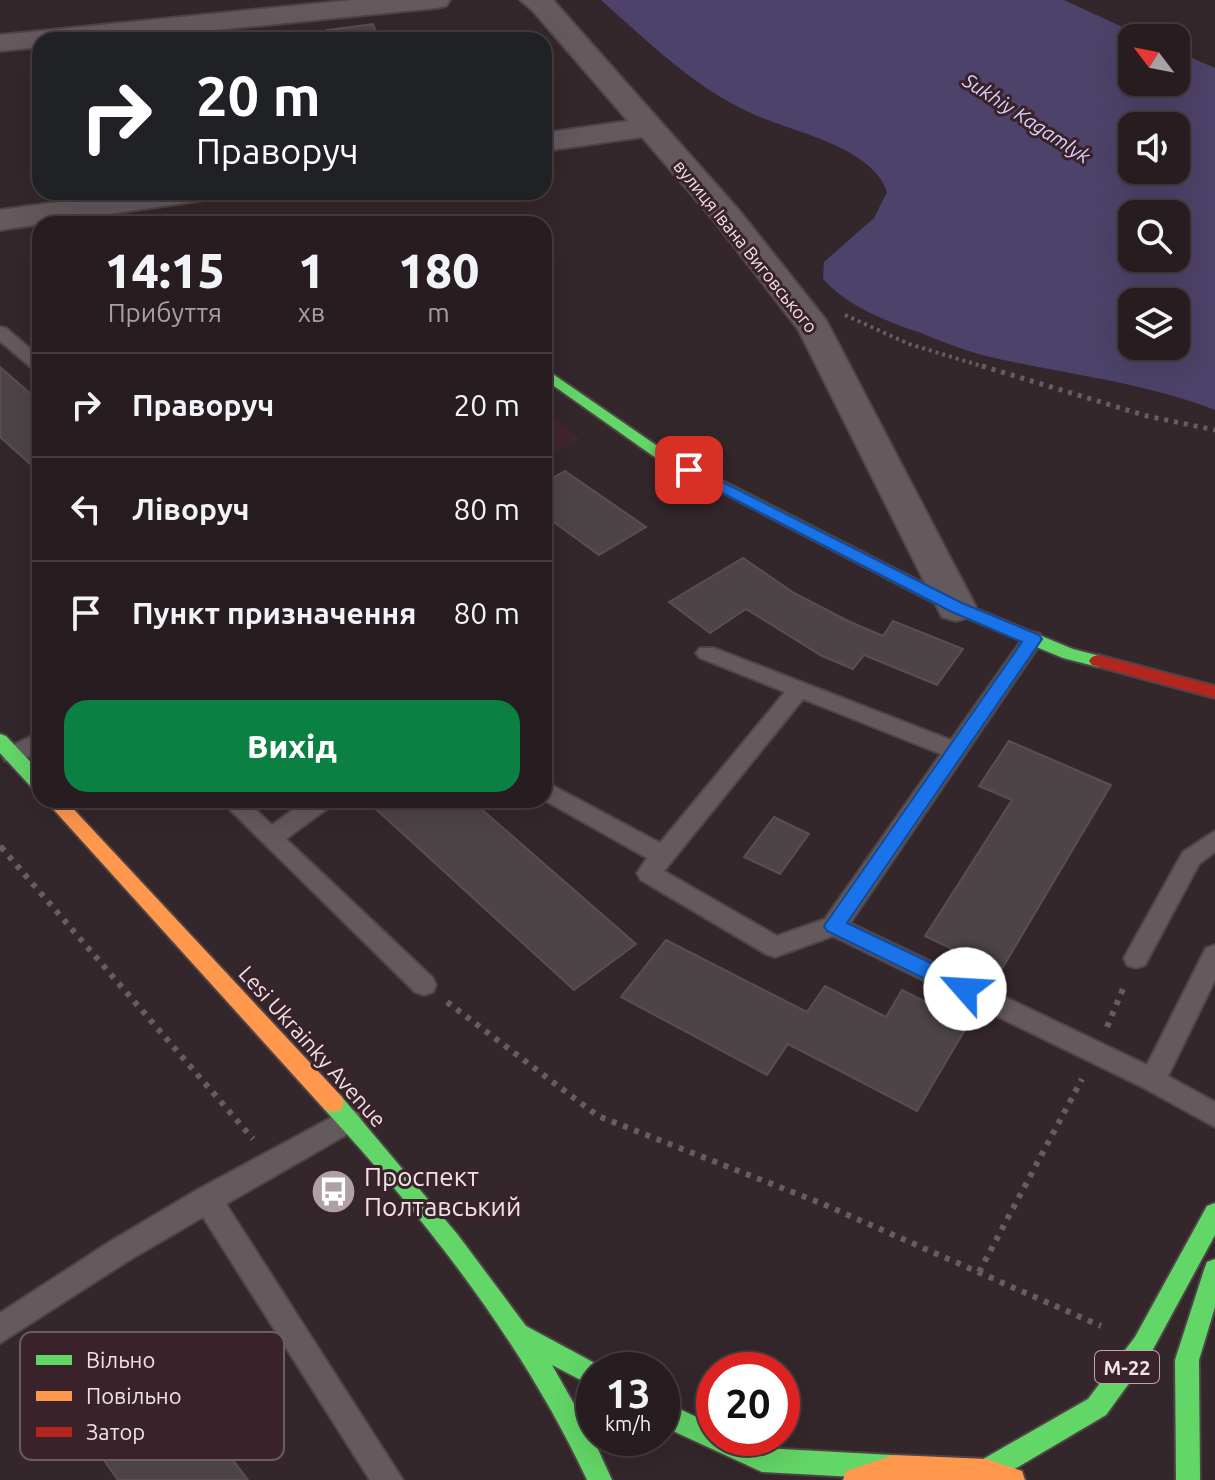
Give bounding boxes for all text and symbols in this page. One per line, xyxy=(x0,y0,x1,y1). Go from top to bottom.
north arrow xyxy=(1118,24,1190,96)
map controls xyxy=(1118,24,1190,360)
icon: right xyxy=(64,64,168,168)
text: 20 m xyxy=(196,64,321,127)
water label: Sukhiy Kagamlyk xyxy=(958,68,1096,168)
button: sound xyxy=(1118,112,1190,184)
text: Праворуч xyxy=(196,130,359,171)
street label: вулиця Івана Виговського xyxy=(670,156,822,336)
button: search xyxy=(1118,200,1190,272)
text: 14:15 xyxy=(105,243,225,297)
text: 1 xyxy=(298,243,325,297)
text: 180 xyxy=(398,243,479,297)
button: layers xyxy=(1118,288,1190,360)
text: Прибуття xyxy=(108,298,222,327)
text: хв xyxy=(298,298,325,327)
text: m xyxy=(427,298,450,327)
icon: right xyxy=(64,383,108,427)
text: Праворуч xyxy=(132,388,274,422)
text: 20 m xyxy=(453,388,520,422)
pin xyxy=(655,436,723,504)
icon: arrive xyxy=(667,448,711,492)
icon: left xyxy=(64,487,108,531)
text: Ліворуч xyxy=(132,492,250,526)
text: 80 m xyxy=(453,492,520,526)
icon: arrive xyxy=(64,591,108,635)
text: Пункт призначення xyxy=(132,596,416,630)
text: 80 m xyxy=(453,596,520,630)
button: Вихід xyxy=(64,700,520,792)
position arrow xyxy=(923,947,1007,1031)
street label: Lesi Ukrainky Avenue xyxy=(234,960,392,1132)
place label: Проспект Полтавський xyxy=(364,1162,521,1221)
bus stop icon: Проспект Полтавський xyxy=(309,1167,357,1215)
legend xyxy=(20,1332,284,1460)
text: Вільно xyxy=(86,1347,155,1372)
road number: М-22 xyxy=(1095,1351,1159,1383)
speed limit sign: 20 xyxy=(696,1352,800,1456)
text: 13 xyxy=(605,1371,651,1416)
text: Повільно xyxy=(86,1383,182,1408)
text: km/h xyxy=(605,1412,651,1435)
text: Затор xyxy=(86,1419,145,1444)

